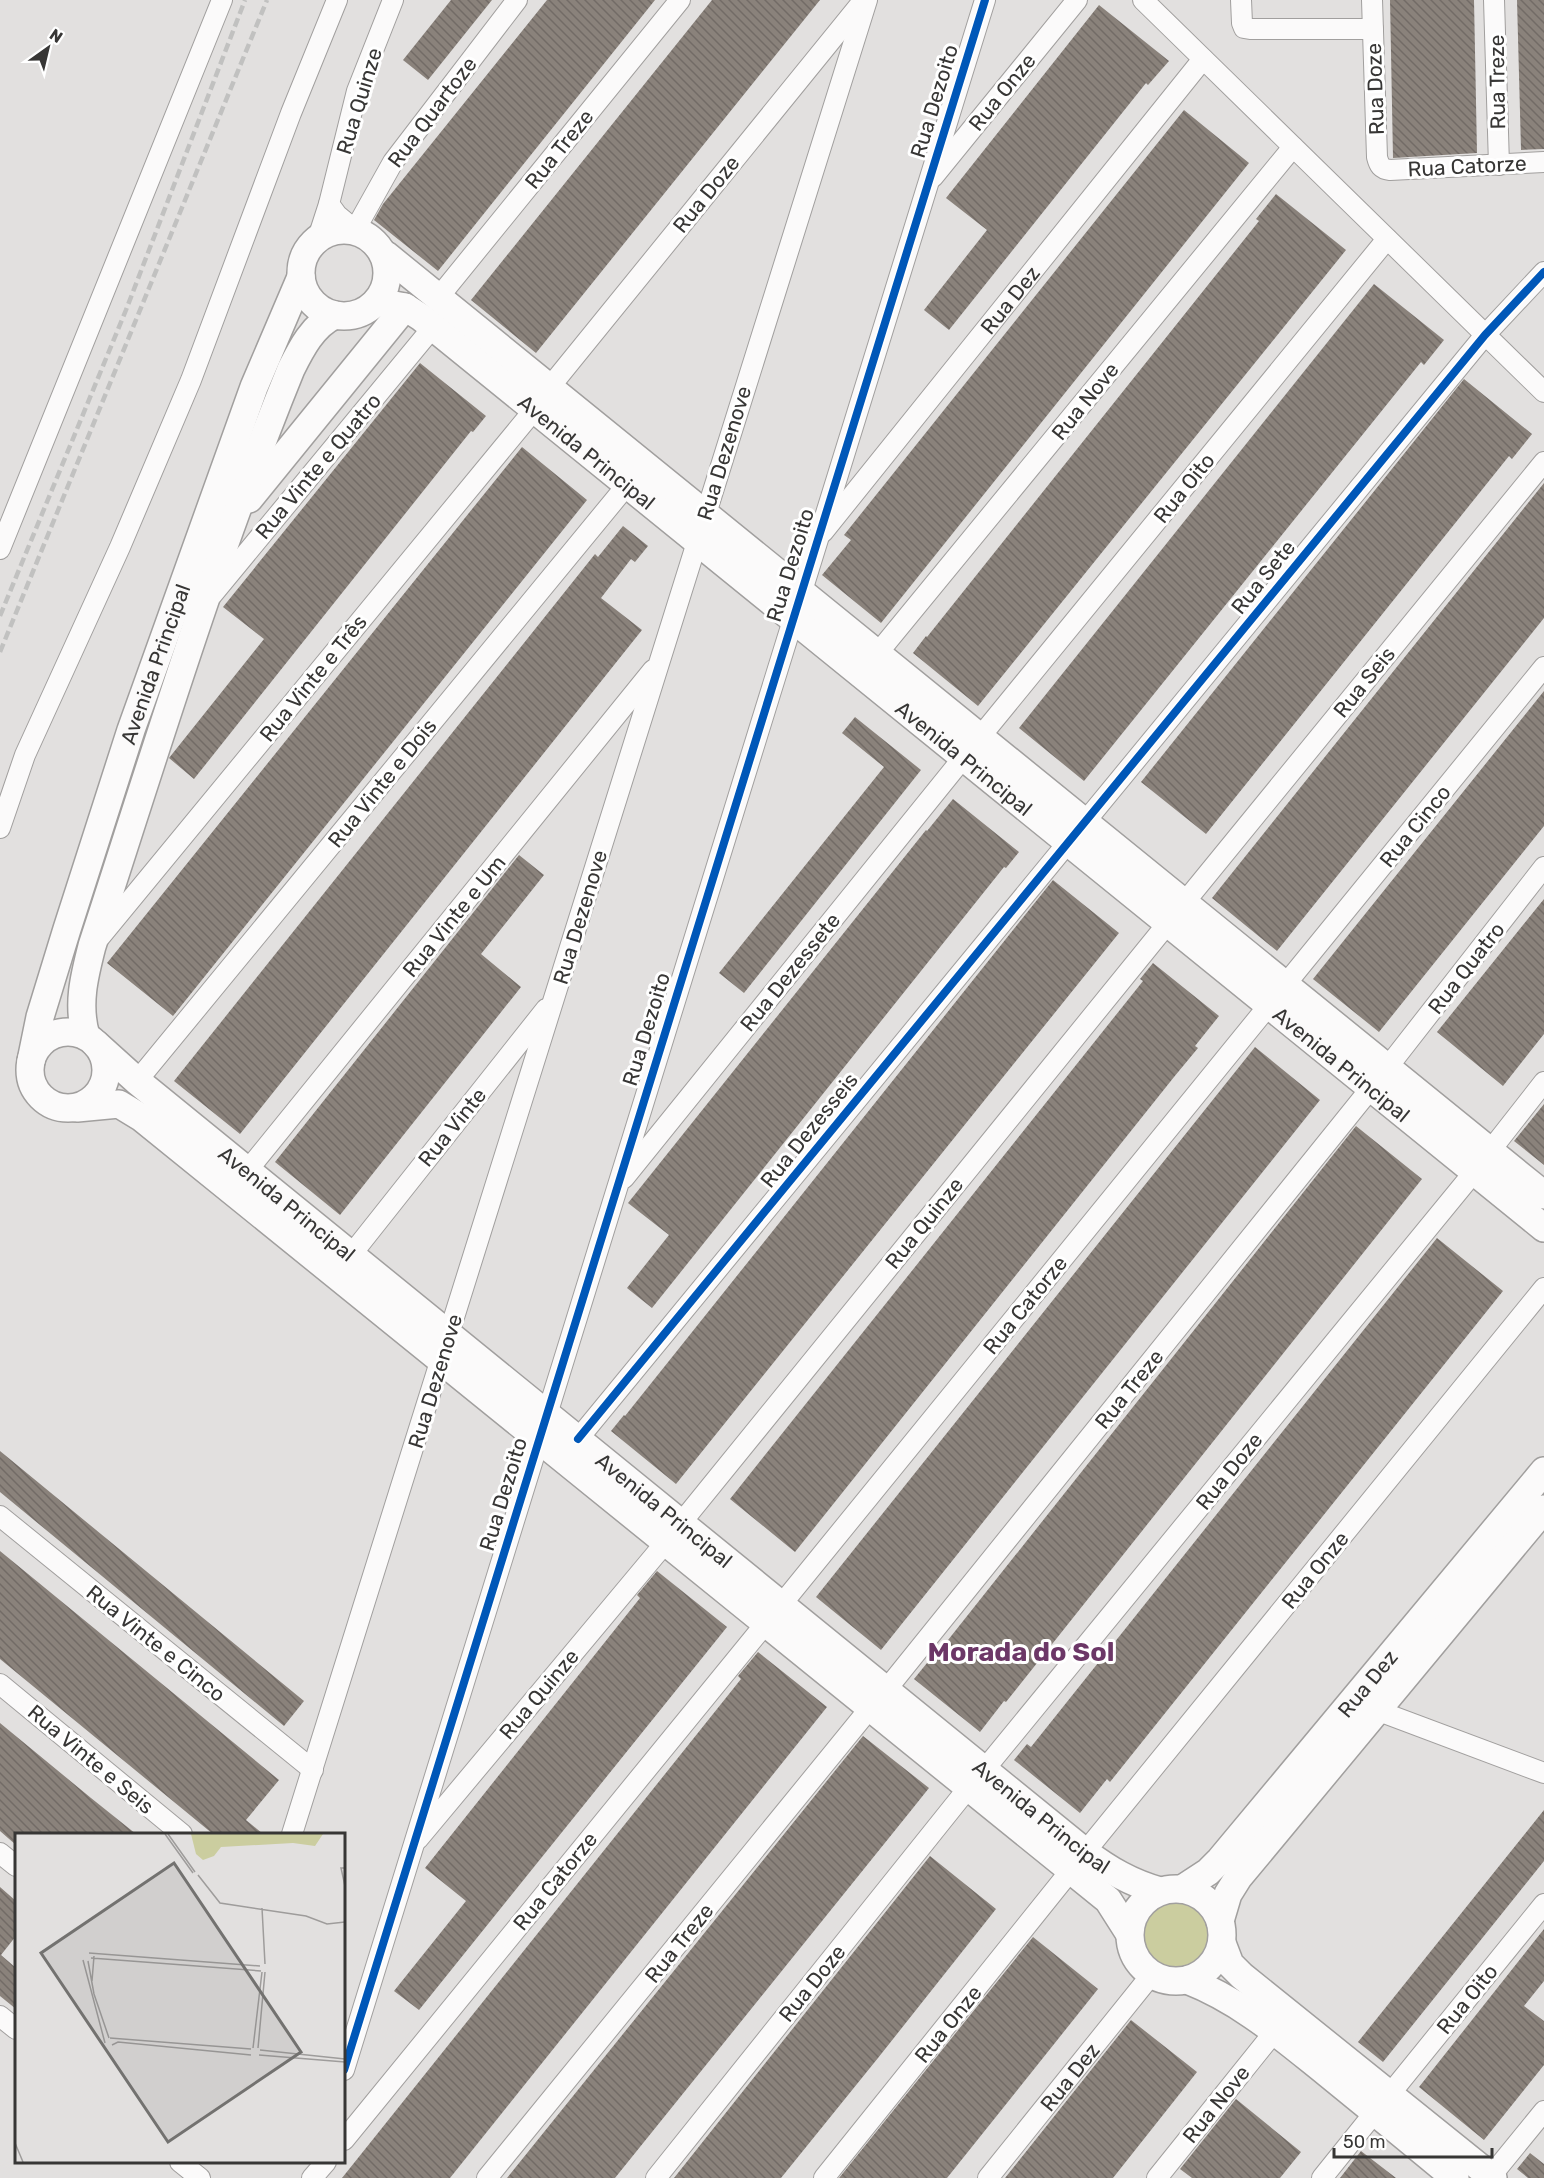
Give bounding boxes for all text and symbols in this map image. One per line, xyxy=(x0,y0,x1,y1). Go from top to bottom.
north arrow xyxy=(18,18,78,78)
text: N xyxy=(46,25,66,47)
street label: Rua Treze xyxy=(1484,34,1510,130)
street label: Rua Dezoito xyxy=(905,41,963,161)
street label: Rua Doze xyxy=(1361,43,1389,135)
street label: Rua Quinze xyxy=(331,45,387,157)
street label: Rua Onze xyxy=(963,48,1041,136)
street label: Rua Quartoze xyxy=(382,52,482,172)
street label: Rua Treze xyxy=(519,104,599,194)
street label: Rua Doze xyxy=(667,150,745,238)
street label: Rua Catorze xyxy=(1407,150,1527,182)
street label: Rua Dez xyxy=(975,261,1044,339)
street label: Rua Nove xyxy=(1046,357,1124,445)
street label: Rua Dezenove xyxy=(692,383,756,523)
street label: Rua Vinte e Quatro xyxy=(250,388,386,544)
street label: Avenida Principal xyxy=(513,389,660,515)
street label: Rua Oito xyxy=(1148,448,1220,528)
street label: Rua Dezoito xyxy=(761,505,819,625)
street label: Rua Sete xyxy=(1226,535,1300,619)
street label: Avenida Principal xyxy=(115,580,195,748)
street label: Rua Vinte e Três xyxy=(254,609,372,747)
street label: Rua Seis xyxy=(1328,642,1400,722)
street label: Avenida Principal xyxy=(891,695,1038,821)
street label: Rua Vinte e Dois xyxy=(322,714,442,852)
street label: Rua Cinco xyxy=(1374,780,1456,872)
street label: Rua Dezenove xyxy=(548,847,612,987)
street label: Rua Vinte e Um xyxy=(397,850,511,982)
street label: Rua Dezessete xyxy=(735,908,845,1036)
street label: Rua Quatro xyxy=(1422,917,1510,1019)
street label: Rua Dezoito xyxy=(617,969,675,1089)
street label: Avenida Principal xyxy=(1268,1001,1415,1127)
street label: Rua Dezesseis xyxy=(755,1067,863,1193)
street label: Rua Vinte xyxy=(413,1083,491,1171)
street label: Avenida Principal xyxy=(214,1140,361,1266)
street label: Rua Quinze xyxy=(880,1172,968,1274)
street label: Rua Catorze xyxy=(978,1251,1072,1359)
street label: Rua Dezenove xyxy=(403,1311,467,1451)
street label: Rua Treze xyxy=(1089,1344,1169,1434)
street label: Rua Doze xyxy=(1190,1427,1268,1515)
street label: Rua Dezoito xyxy=(474,1434,532,1554)
street label: Avenida Principal xyxy=(591,1447,738,1573)
street label: Rua Onze xyxy=(1276,1526,1354,1614)
street label: Rua Vinte e Cinco xyxy=(82,1579,230,1707)
district label: Morada do Sol xyxy=(928,1636,1114,1668)
street label: Rua Quinze xyxy=(494,1644,584,1744)
street label: Rua Dez xyxy=(1332,1645,1402,1722)
street label: Rua Vinte e Seis xyxy=(23,1699,159,1819)
street label: Avenida Principal xyxy=(968,1754,1115,1879)
street label: Rua Catorze xyxy=(508,1827,602,1935)
inset map xyxy=(15,1833,345,2163)
street label: Rua Treze xyxy=(639,1898,719,1988)
street label: Rua Doze xyxy=(773,1939,851,2027)
street label: Rua Oito xyxy=(1431,1959,1503,2039)
street label: Rua Onze xyxy=(909,1980,987,2068)
street label: Rua Dez xyxy=(1035,2038,1104,2116)
street label: Rua Nove xyxy=(1177,2060,1255,2148)
scale bar xyxy=(1334,2121,1492,2159)
text: 50 m xyxy=(1343,2131,1386,2153)

